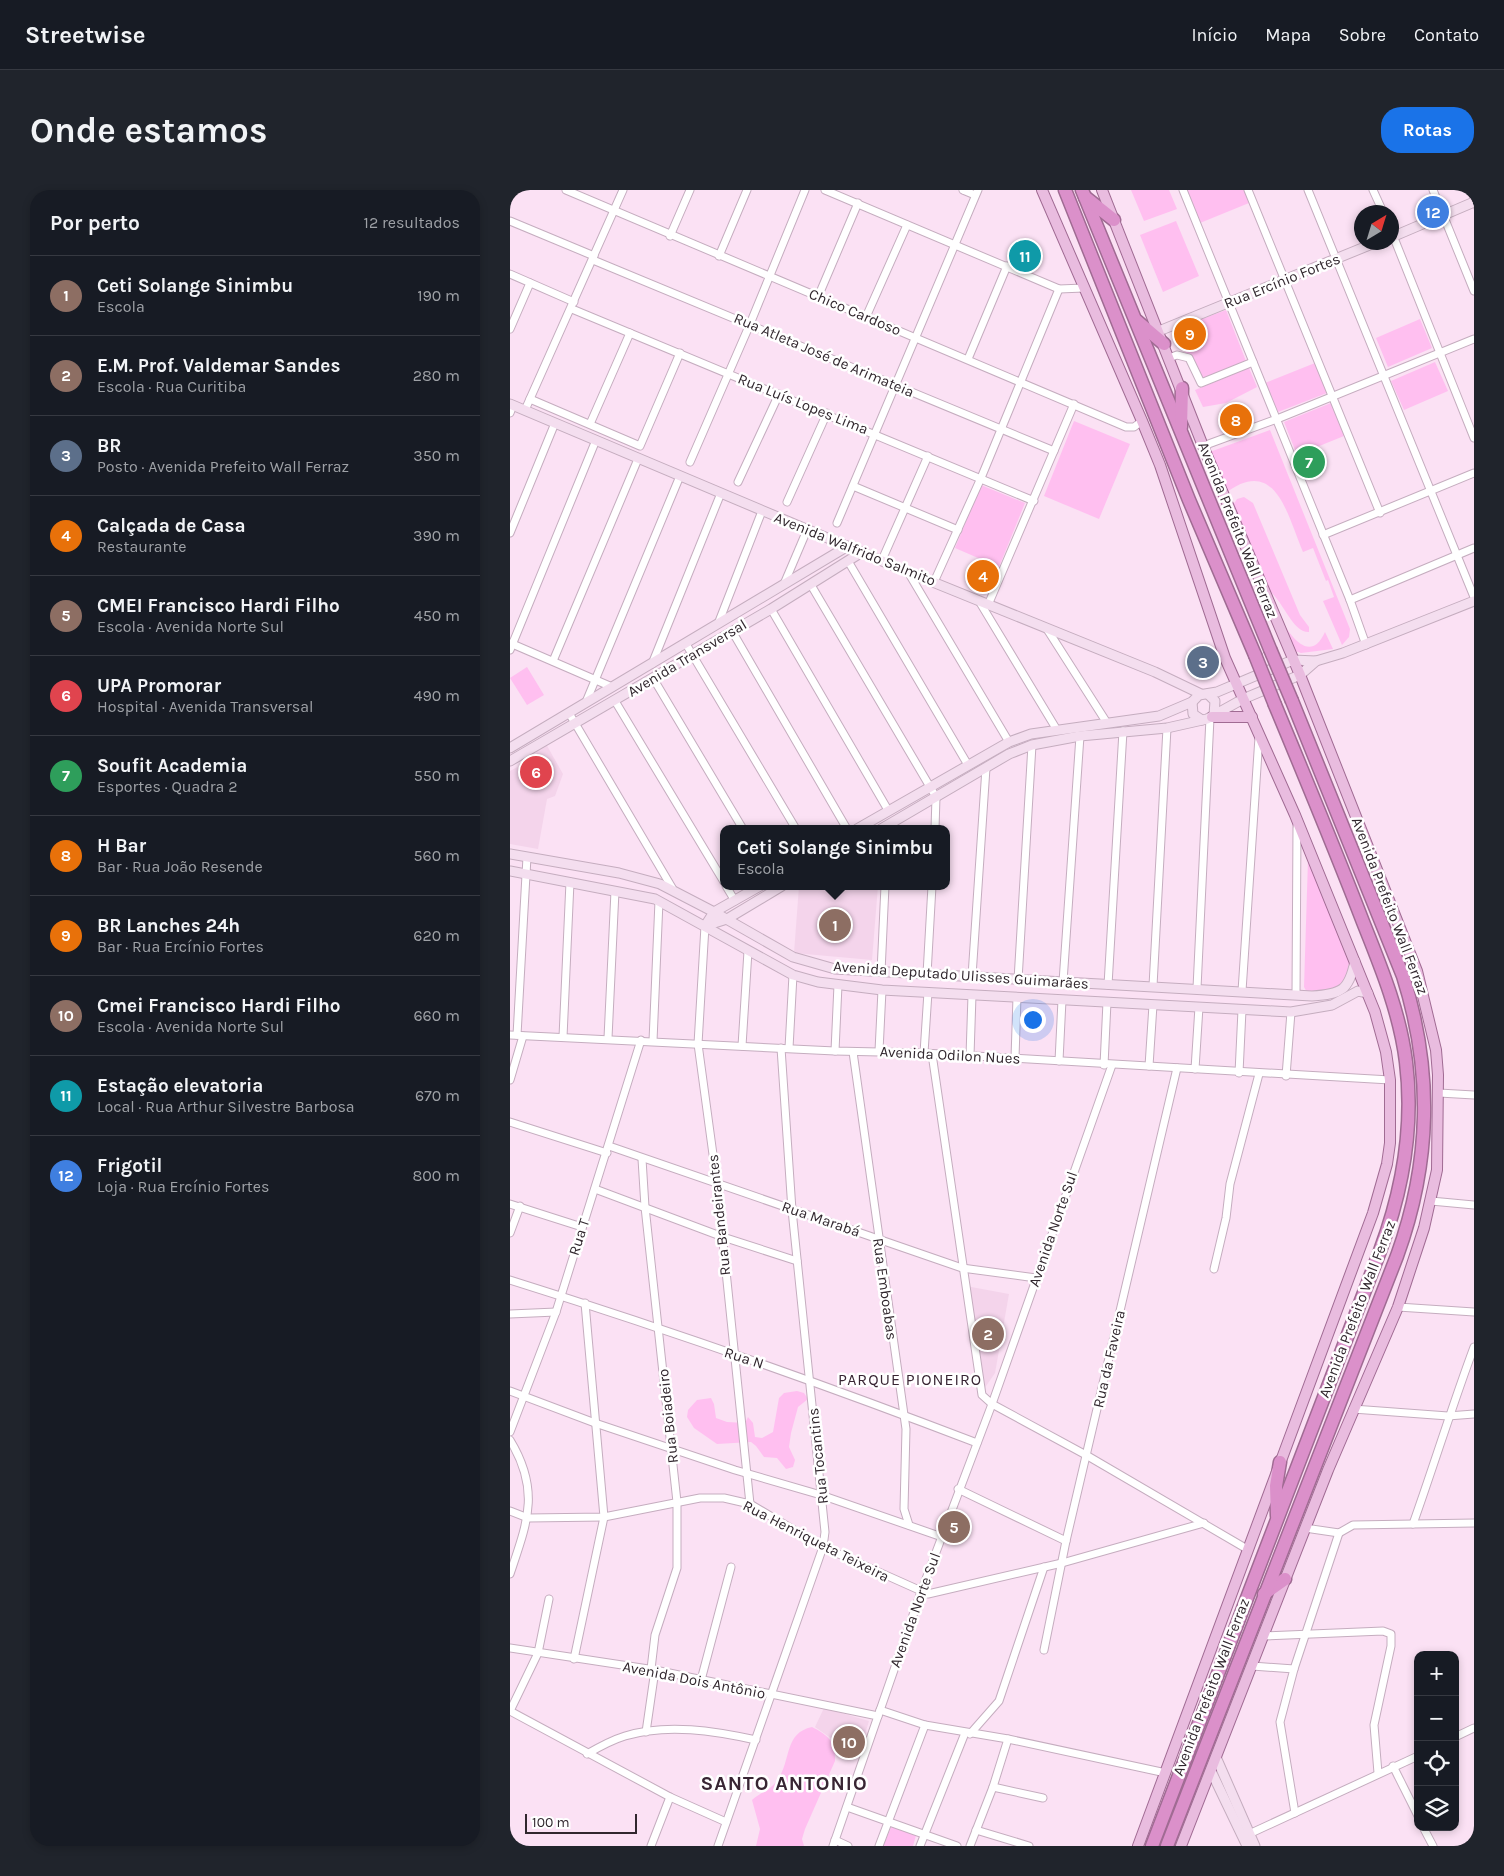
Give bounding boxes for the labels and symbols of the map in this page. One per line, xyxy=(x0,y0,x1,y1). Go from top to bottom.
pin: 12 xyxy=(1417,193,1449,231)
north arrow xyxy=(1354,205,1399,250)
pin: 11 xyxy=(1009,237,1041,275)
street label: Rua Ercínio Fortes xyxy=(1221,249,1343,313)
street label: Chico Cardoso xyxy=(806,285,904,339)
street label: Rua Atleta José de Arimateia xyxy=(731,309,917,401)
pin: 9 xyxy=(1174,315,1206,353)
street label: Rua Luís Lopes Lima xyxy=(735,370,871,438)
pin: 8 xyxy=(1220,401,1252,439)
street label: Avenida Prefeito Wall Ferraz xyxy=(1194,439,1282,621)
pin: 7 xyxy=(1293,443,1325,481)
street label: Avenida Walfrido Salmito xyxy=(772,508,938,590)
pin: 4 xyxy=(967,557,999,595)
street label: Avenida Transversal xyxy=(624,615,750,701)
pin: 3 xyxy=(1187,643,1219,681)
pin: 6 xyxy=(520,753,552,791)
street label: Avenida Prefeito Wall Ferraz xyxy=(1348,815,1432,997)
pin: 1 xyxy=(819,906,851,944)
street label: Avenida Deputado Ulisses Guimarães xyxy=(833,957,1089,993)
your location xyxy=(1020,1007,1046,1033)
street label: Avenida Odilon Nues xyxy=(879,1042,1021,1068)
street label: Rua Bandeirantes xyxy=(704,1154,734,1276)
street label: Avenida Norte Sul xyxy=(1025,1169,1081,1289)
street label: Rua Marabá xyxy=(779,1197,863,1241)
street label: Rua T xyxy=(565,1216,594,1258)
street label: Avenida Prefeito Wall Ferraz xyxy=(1315,1218,1399,1400)
street label: Rua Emboabas xyxy=(869,1237,901,1341)
street label: Rua da Faveira xyxy=(1089,1308,1129,1410)
pin: 2 xyxy=(972,1315,1004,1353)
street label: Rua N xyxy=(722,1343,766,1373)
street label: Rua Boiadeiro xyxy=(654,1368,682,1464)
district label: PARQUE PIONEIRO xyxy=(838,1370,982,1389)
street label: Rua Tocantins xyxy=(804,1407,832,1505)
street label: Rua Henriqueta Teixeira xyxy=(740,1496,892,1586)
pin: 5 xyxy=(938,1508,970,1546)
street label: Avenida Norte Sul xyxy=(886,1550,944,1670)
street label: Avenida Prefeito Wall Ferraz xyxy=(1169,1596,1253,1778)
street label: Avenida Dois Antônio xyxy=(621,1657,767,1703)
pin: 10 xyxy=(833,1723,865,1761)
district label: SANTO ANTONIO xyxy=(700,1772,868,1795)
scale bar xyxy=(525,1811,638,1834)

